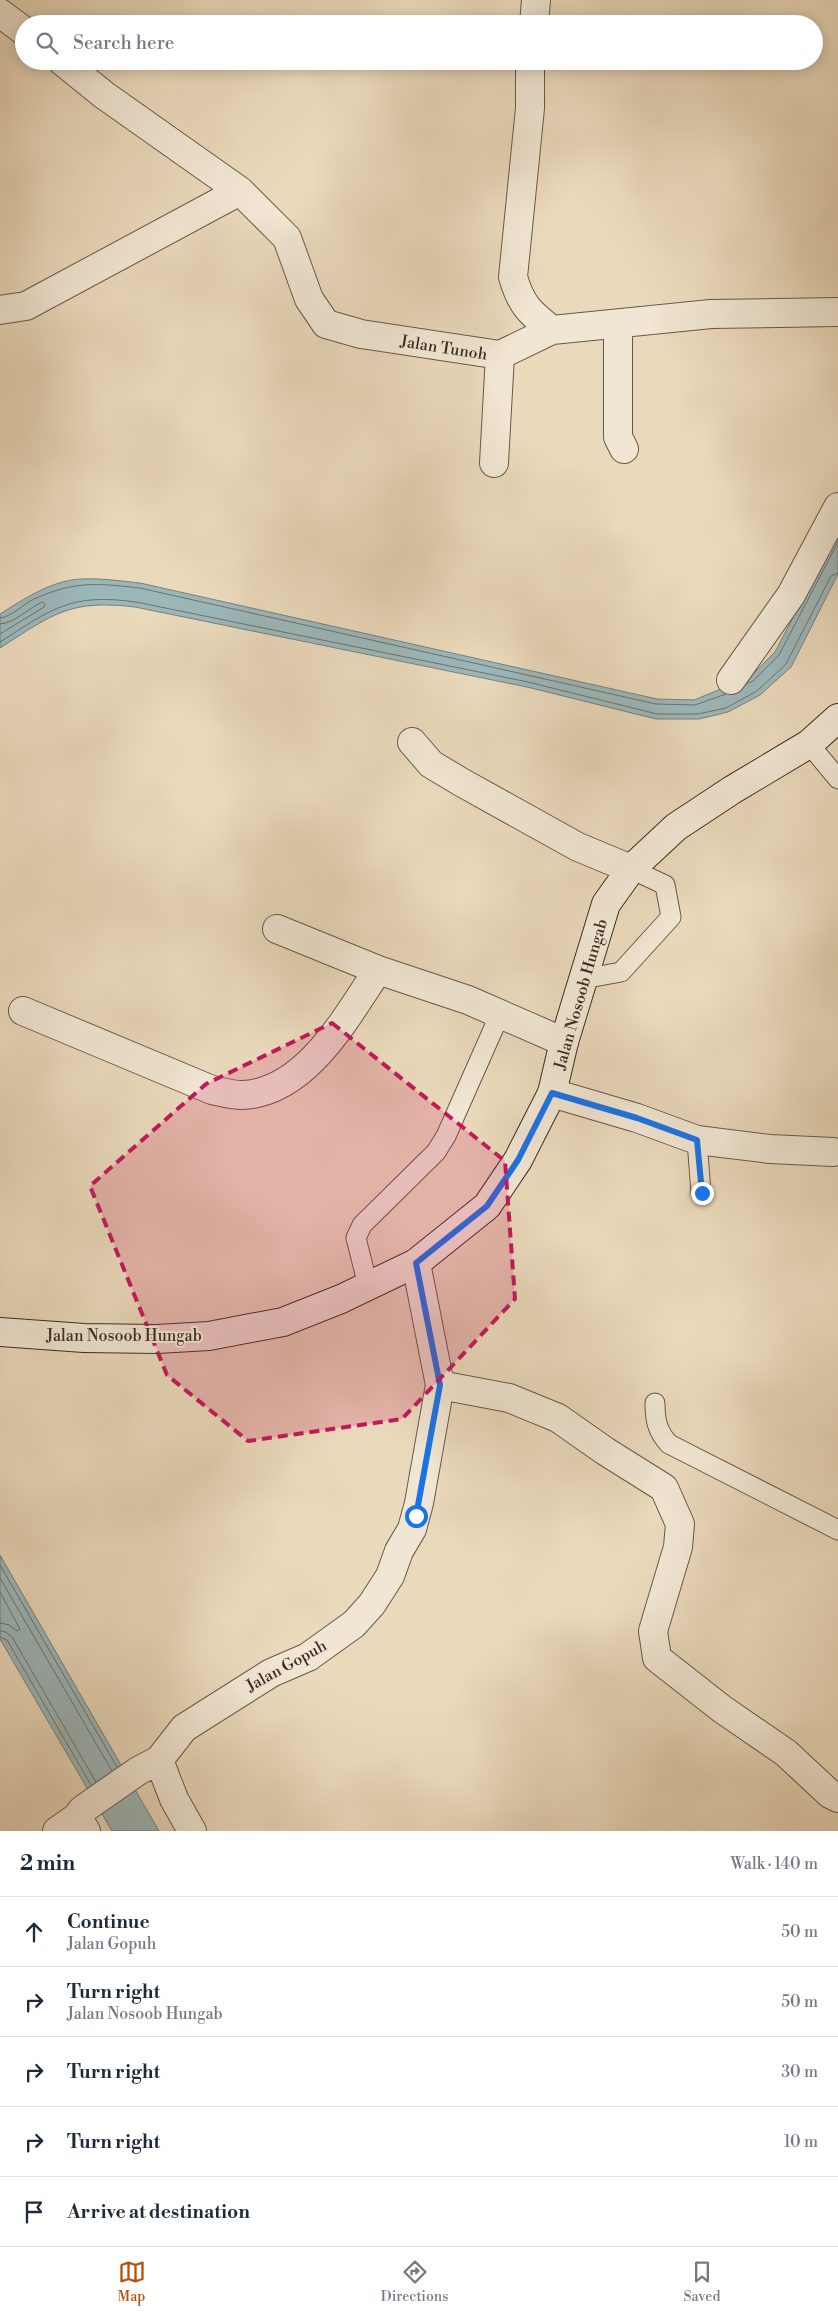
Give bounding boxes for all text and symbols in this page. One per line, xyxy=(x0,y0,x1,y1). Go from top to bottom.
search box xyxy=(15,15,823,70)
icon: search xyxy=(33,29,61,57)
text: Search here xyxy=(73,31,174,55)
street label: Jalan Tunoh xyxy=(398,331,489,365)
street label: Jalan Nosoob Hungab xyxy=(550,917,612,1073)
route end xyxy=(691,1182,714,1205)
street label: Jalan Nosoob Hungab xyxy=(45,1326,202,1346)
route start xyxy=(405,1505,428,1528)
street label: Jalan Gopuh xyxy=(242,1635,331,1697)
text: 2 min xyxy=(20,1851,75,1877)
text: Walk · 140 m xyxy=(730,1854,818,1874)
text: Continue xyxy=(67,1910,150,1934)
icon: ahead xyxy=(20,1918,48,1946)
text: 50 m xyxy=(781,1922,818,1942)
text: Jalan Gopuh xyxy=(67,1934,156,1954)
text: Turn right xyxy=(67,1980,160,2004)
icon: right xyxy=(20,1988,48,2016)
text: 50 m xyxy=(781,1992,818,2012)
text: Jalan Nosoob Hungab xyxy=(67,2004,223,2024)
icon: right xyxy=(20,2058,48,2086)
text: Turn right xyxy=(67,2060,160,2084)
text: 30 m xyxy=(781,2062,818,2082)
icon: right xyxy=(20,2128,48,2156)
text: Turn right xyxy=(67,2130,160,2154)
text: 10 m xyxy=(784,2132,818,2152)
icon: arrive xyxy=(20,2198,48,2226)
text: Arrive at destination xyxy=(67,2200,250,2224)
tab: Map xyxy=(118,2258,146,2306)
tab: Directions xyxy=(381,2258,448,2306)
tab: Saved xyxy=(684,2258,720,2306)

